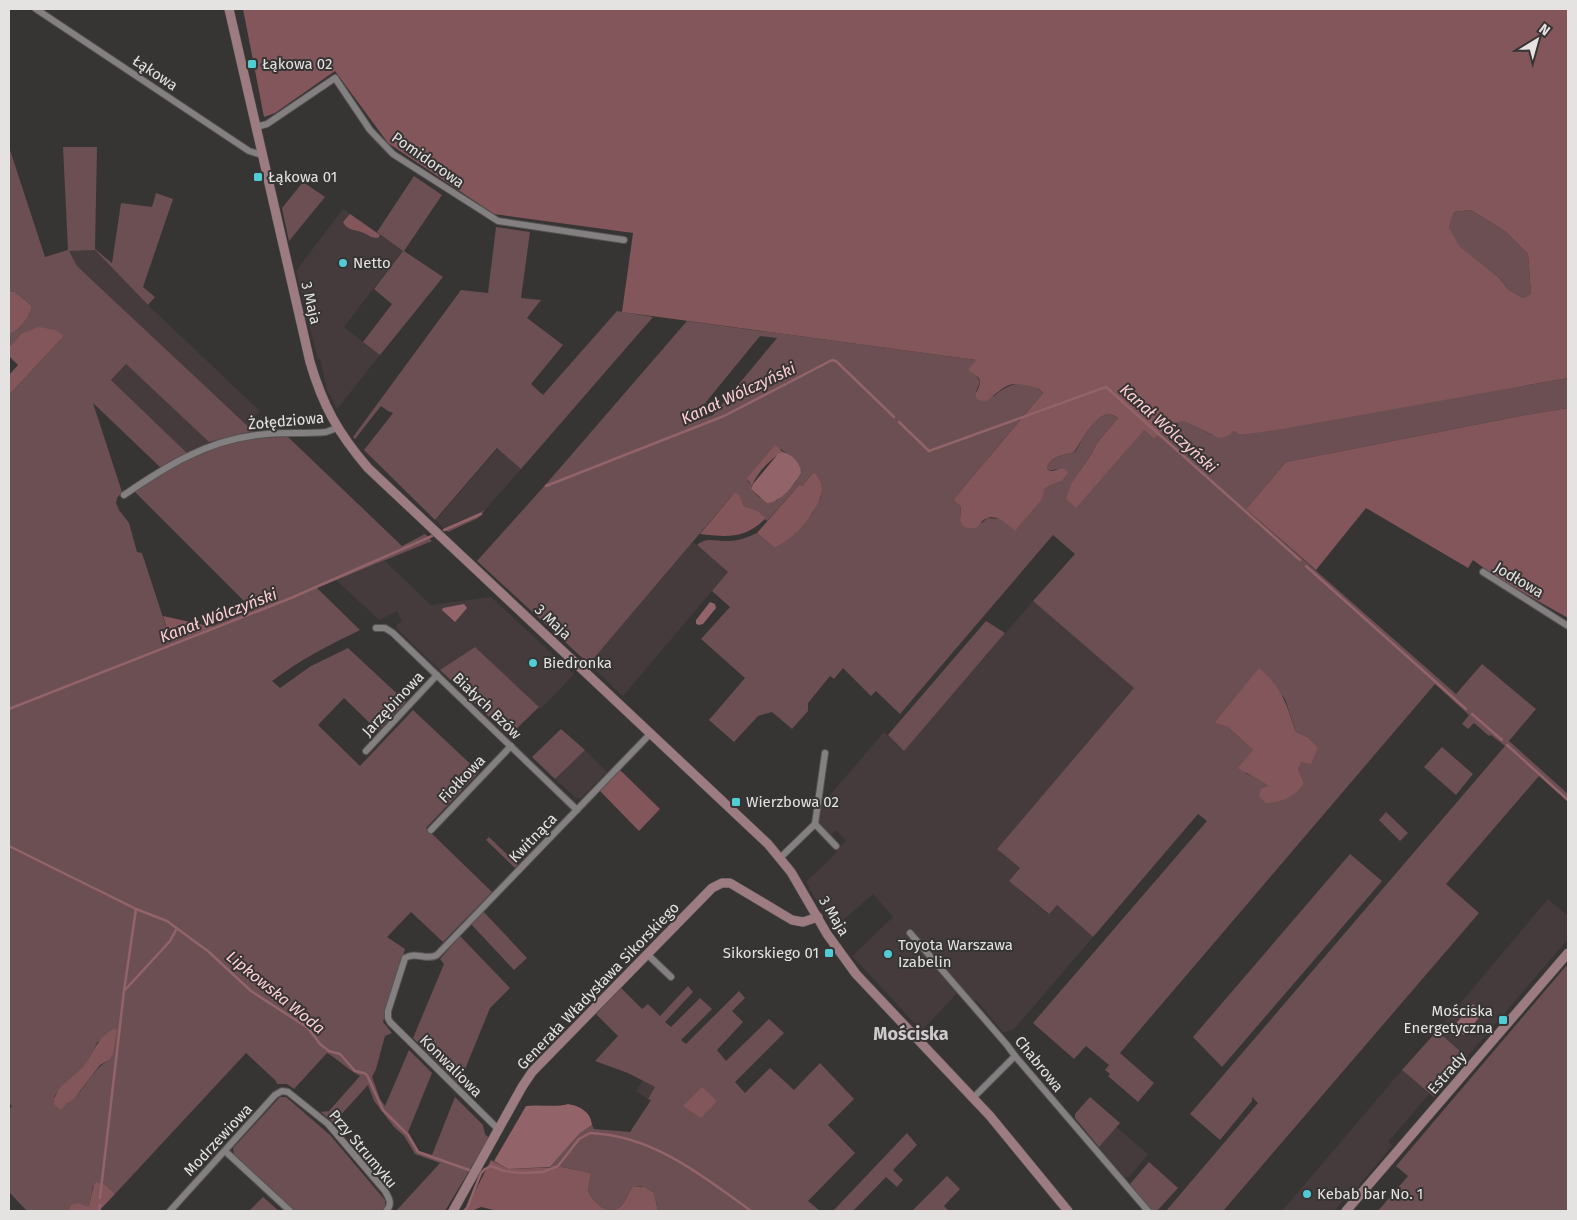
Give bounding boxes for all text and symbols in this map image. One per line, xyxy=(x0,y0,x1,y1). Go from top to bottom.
north arrow xyxy=(1512,15,1562,65)
text: N xyxy=(1536,20,1553,40)
street label: Łąkowa xyxy=(129,51,181,95)
place label: Łąkowa 02 xyxy=(262,55,332,73)
marker: Łąkowa 02 xyxy=(246,58,258,70)
street label: Pomidorowa xyxy=(388,128,468,192)
place label: Łąkowa 01 xyxy=(268,168,337,186)
marker: Łąkowa 01 xyxy=(252,171,264,183)
place label: Netto xyxy=(353,254,391,272)
marker: Netto xyxy=(337,257,349,269)
street label: 3 Maja xyxy=(297,280,325,326)
water label: Kanał Wólczyński xyxy=(678,358,799,428)
water label: Kanał Wólczyński xyxy=(1116,380,1222,477)
street label: Żołędziowa xyxy=(247,409,325,433)
street label: Jodłowa xyxy=(1491,558,1547,602)
water label: Kanał Wólczyński xyxy=(157,584,280,647)
street label: 3 Maja xyxy=(531,601,575,643)
place label: Biedronka xyxy=(543,654,612,672)
marker: Biedronka xyxy=(527,657,539,669)
street label: Jarzębinowa xyxy=(358,668,428,740)
street label: Białych Bzów xyxy=(449,669,525,743)
street label: Fiołkowa xyxy=(435,751,489,807)
place label: Wierzbowa 02 xyxy=(746,793,839,811)
marker: Wierzbowa 02 xyxy=(730,796,742,808)
street label: Kwitnąca xyxy=(505,810,561,866)
street label: 3 Maja xyxy=(815,893,853,939)
street label: Generała Władysława Sikorskiego xyxy=(513,899,683,1073)
place label: Toyota Warszawa Izabelin xyxy=(898,936,1013,971)
place label: Sikorskiego 01 xyxy=(723,944,819,962)
water label: Lipkowska Woda xyxy=(223,947,329,1038)
marker: Sikorskiego 01 xyxy=(823,947,835,959)
marker: Toyota Warszawa Izabelin xyxy=(882,948,894,960)
place label: Mościska Energetyczna xyxy=(1404,1002,1493,1037)
marker: Mościska Energetyczna xyxy=(1497,1014,1509,1026)
district label: Mościska xyxy=(873,1023,949,1045)
street label: Konwaliowa xyxy=(416,1031,486,1101)
street label: Chabrowa xyxy=(1011,1032,1067,1096)
street label: Estrady xyxy=(1424,1048,1471,1098)
street label: Modrzewiowa xyxy=(180,1100,256,1180)
street label: Przy Strumyku xyxy=(325,1106,401,1192)
place label: Kebab bar No. 1 xyxy=(1317,1185,1423,1203)
marker: Kebab bar No. 1 xyxy=(1301,1188,1313,1200)

